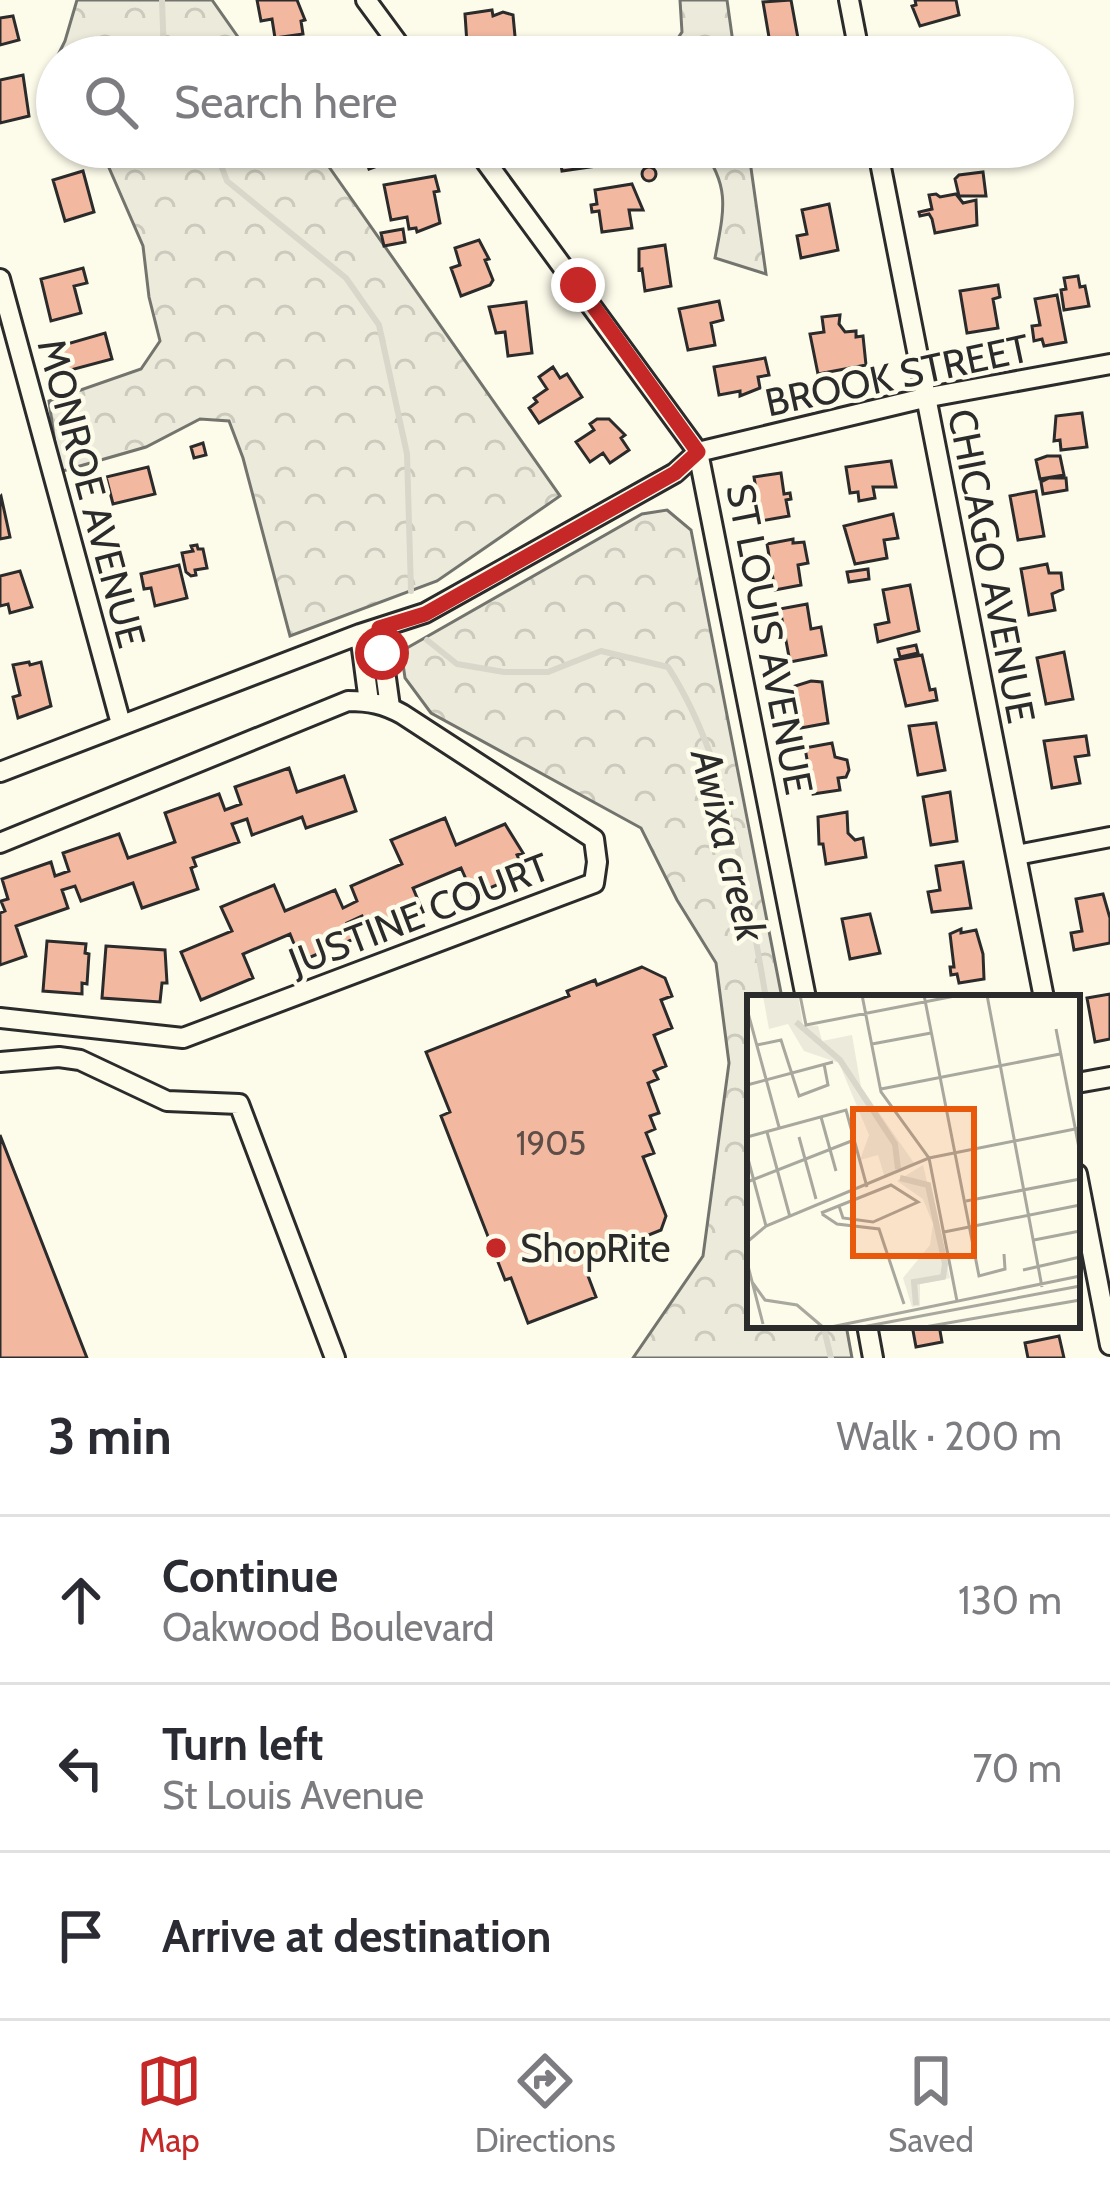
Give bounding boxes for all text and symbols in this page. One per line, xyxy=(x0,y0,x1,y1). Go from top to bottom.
search box xyxy=(36,36,1074,168)
icon: search xyxy=(78,69,144,135)
text: Search here xyxy=(174,75,398,129)
route end xyxy=(551,258,605,312)
street label: BROOK STREET xyxy=(761,324,1034,426)
street label: MONROE AVENUE xyxy=(28,333,156,653)
street label: CHICAGO AVENUE xyxy=(938,405,1046,727)
street label: ST LOUIS AVENUE xyxy=(716,480,824,798)
route start xyxy=(355,626,409,680)
water label: Awixa creek xyxy=(680,742,778,947)
street label: JUSTINE COURT xyxy=(281,842,556,986)
inset map xyxy=(747,995,1080,1328)
house number: 1905 xyxy=(516,1123,586,1163)
place label: ShopRite xyxy=(520,1224,671,1272)
marker: ShopRite xyxy=(483,1235,509,1261)
text: 3 min xyxy=(48,1405,172,1467)
text: Walk · 200 m xyxy=(837,1412,1062,1460)
text: Continue xyxy=(162,1549,338,1603)
icon: ahead xyxy=(48,1567,114,1633)
text: 130 m xyxy=(958,1576,1062,1624)
text: Oakwood Boulevard xyxy=(162,1603,494,1651)
text: Turn left xyxy=(162,1717,324,1771)
icon: left xyxy=(48,1735,114,1801)
text: 70 m xyxy=(973,1744,1062,1792)
text: St Louis Avenue xyxy=(162,1771,424,1819)
icon: arrive xyxy=(48,1903,114,1969)
text: Arrive at destination xyxy=(162,1909,551,1963)
tab: Map xyxy=(136,2048,202,2160)
tab: Directions xyxy=(475,2048,616,2160)
tab: Saved xyxy=(888,2048,974,2160)

